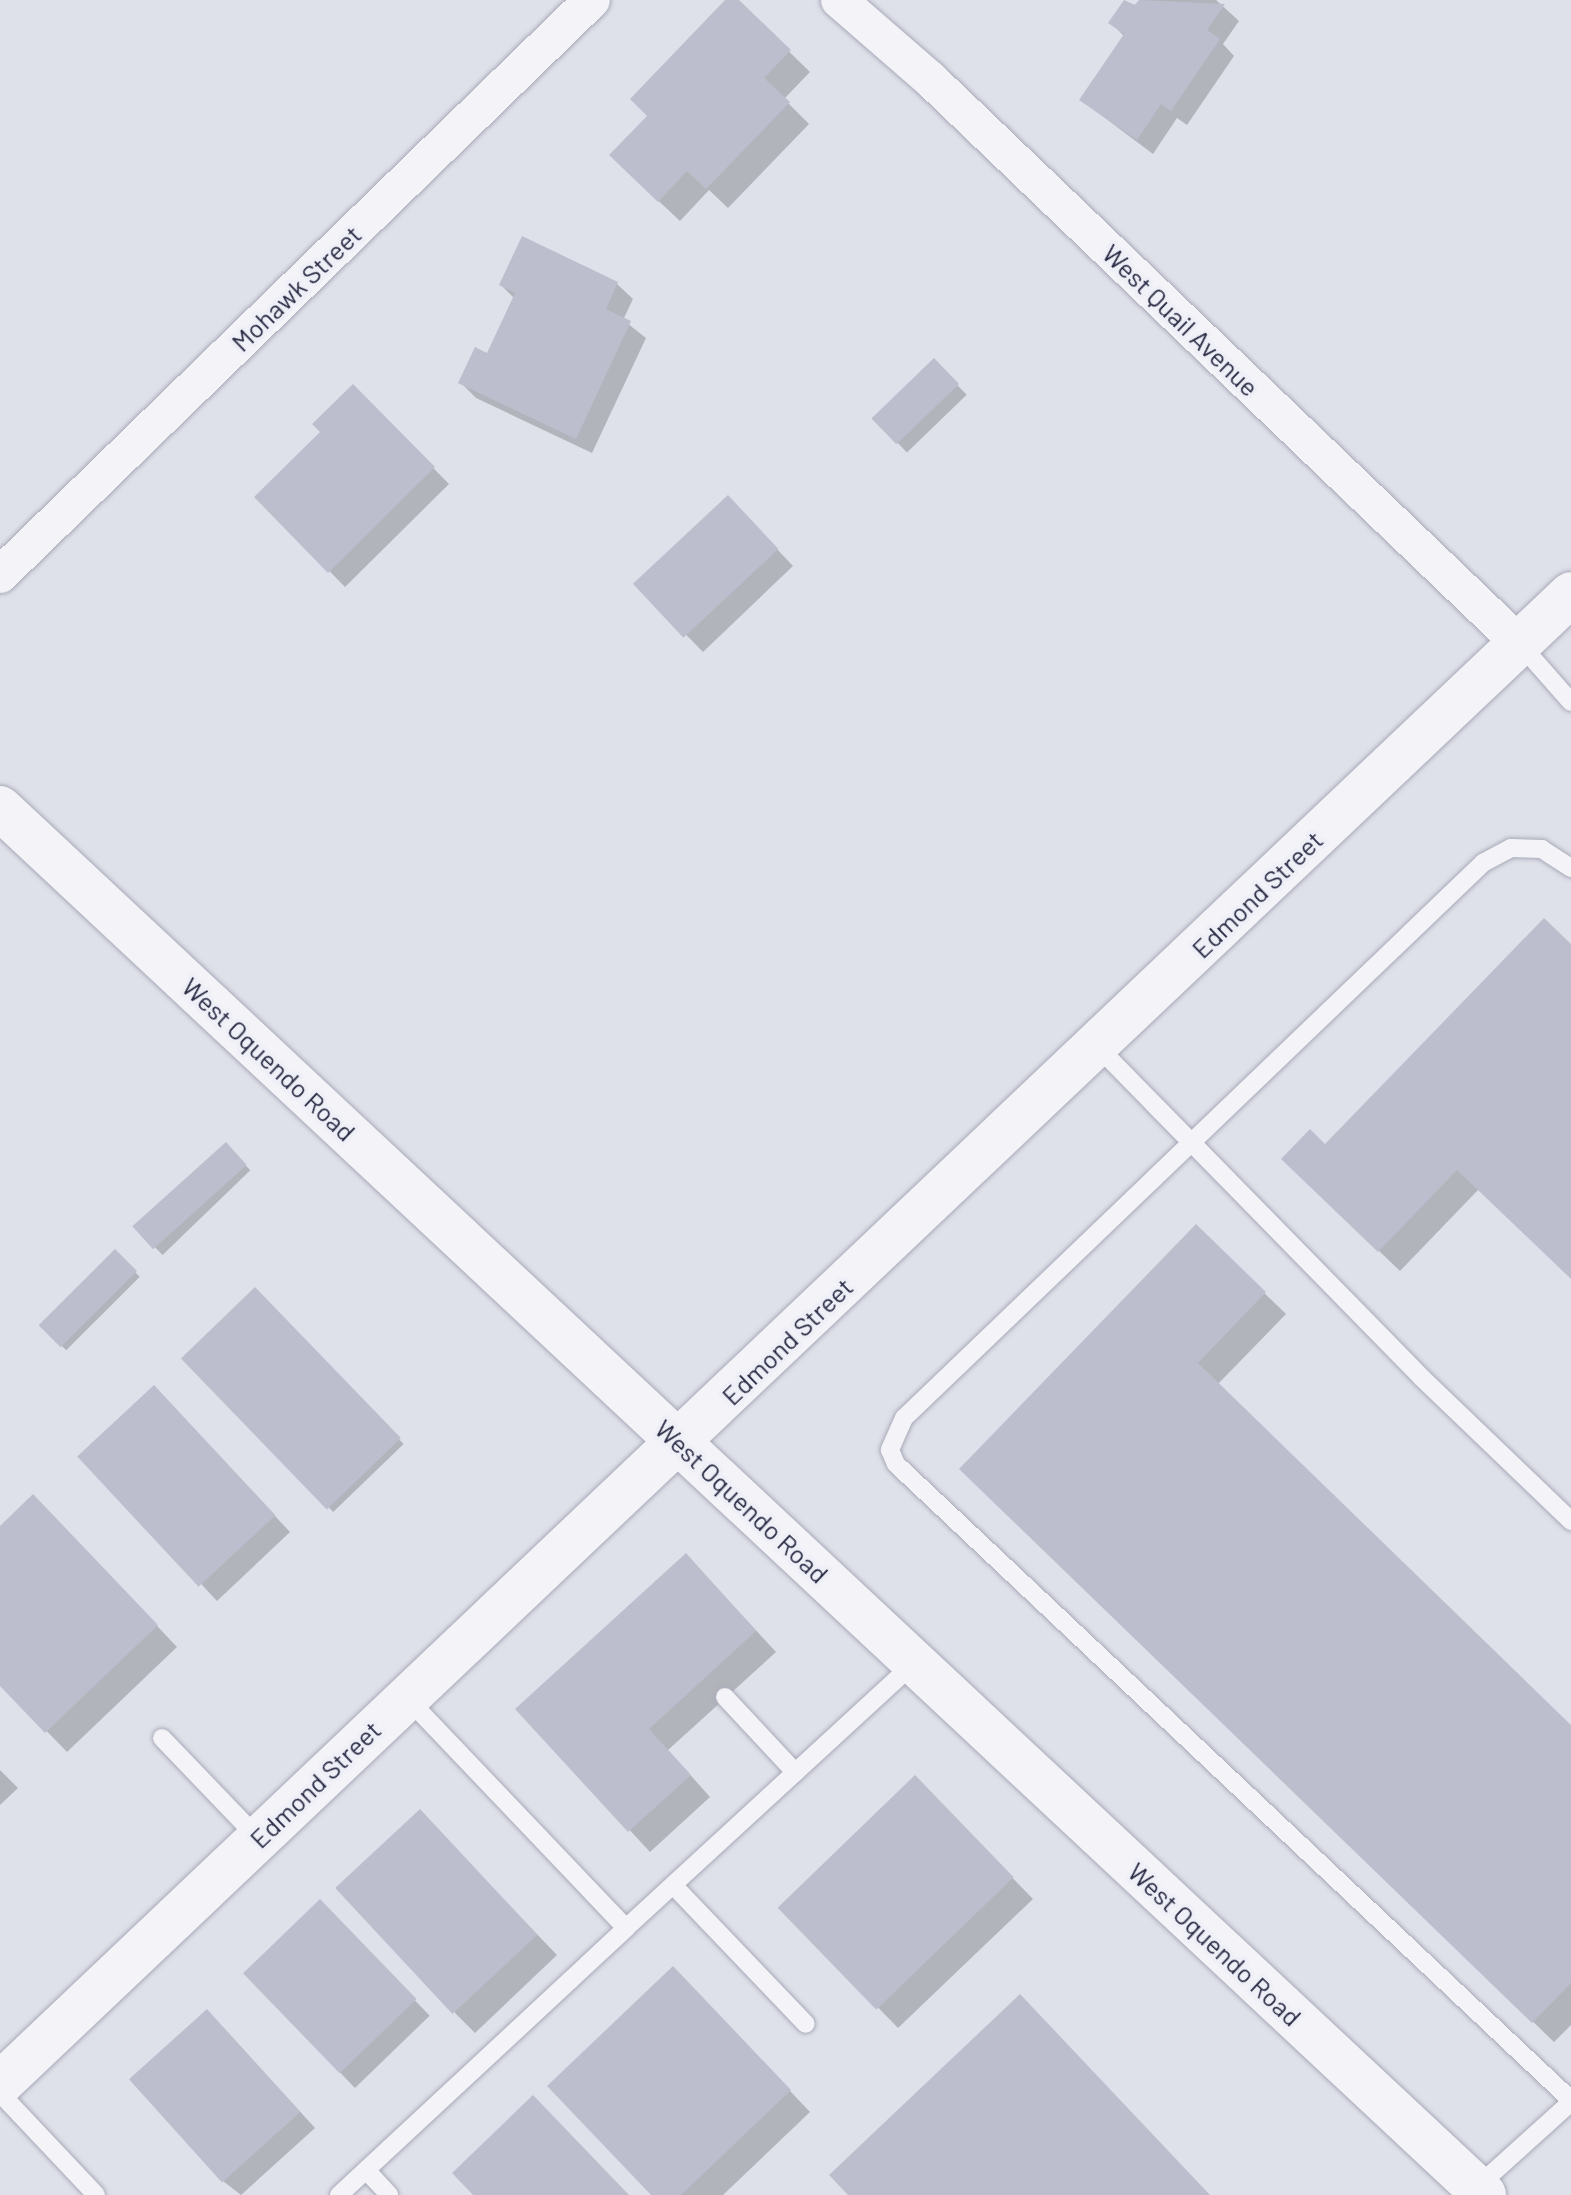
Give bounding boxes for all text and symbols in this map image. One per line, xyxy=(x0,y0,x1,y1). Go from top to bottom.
street label: Mohawk Street xyxy=(225,218,367,358)
street label: West Quail Avenue xyxy=(1096,238,1266,402)
street label: Edmond Street xyxy=(1185,824,1329,964)
street label: West Oquendo Road xyxy=(176,971,362,1147)
street label: Edmond Street xyxy=(715,1271,859,1411)
street label: West Oquendo Road xyxy=(649,1413,835,1589)
street label: Edmond Street xyxy=(243,1714,387,1854)
street label: West Oquendo Road xyxy=(1122,1856,1308,2032)

